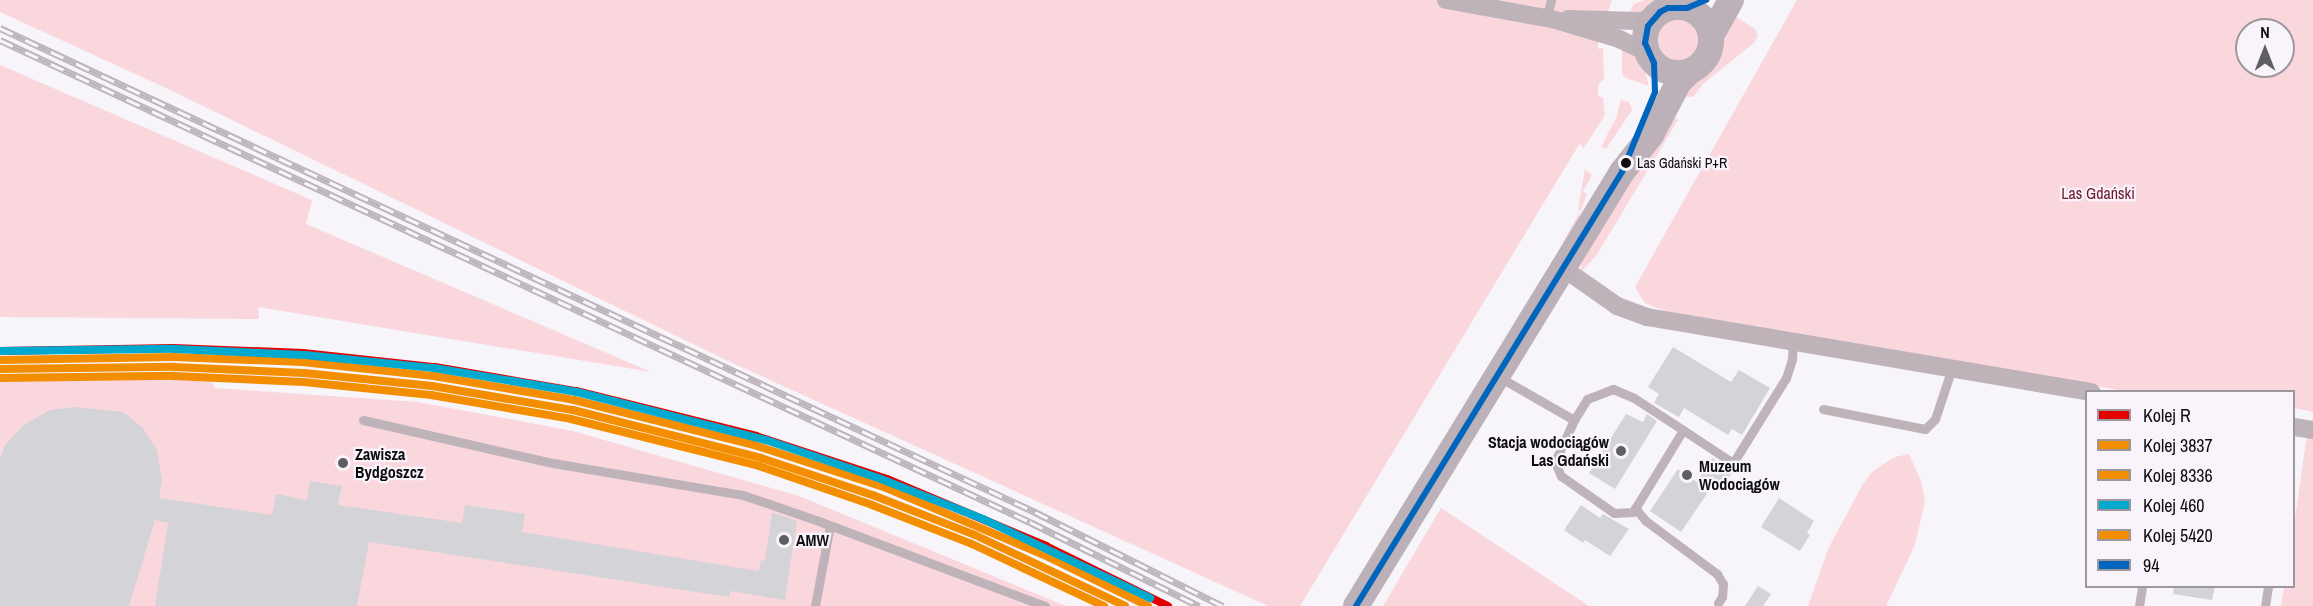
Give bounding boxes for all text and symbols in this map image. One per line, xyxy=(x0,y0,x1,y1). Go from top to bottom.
north arrow xyxy=(2235,18,2295,78)
text: N xyxy=(2260,21,2270,43)
place label: Las Gdański P+R xyxy=(1637,155,1727,171)
marker: Las Gdański P+R xyxy=(1620,157,1632,169)
park label: Las Gdański xyxy=(2061,183,2135,203)
legend xyxy=(2085,390,2295,588)
text: Kolej R xyxy=(2143,403,2191,428)
place label: Stacja wodociągów Las Gdański xyxy=(1488,432,1609,470)
text: Kolej 3837 xyxy=(2143,433,2213,458)
place label: Zawisza Bydgoszcz xyxy=(355,444,424,482)
marker: Stacja wodociągów Las Gdański xyxy=(1614,444,1628,458)
marker: Zawisza Bydgoszcz xyxy=(336,456,350,470)
place label: Muzeum Wodociągów xyxy=(1699,456,1780,494)
text: Kolej 8336 xyxy=(2143,463,2213,488)
marker: Muzeum Wodociągów xyxy=(1680,468,1694,482)
text: Kolej 460 xyxy=(2143,493,2205,518)
text: Kolej 5420 xyxy=(2143,523,2213,548)
place label: AMW xyxy=(796,530,829,550)
marker: AMW xyxy=(777,533,791,547)
text: 94 xyxy=(2143,553,2159,578)

